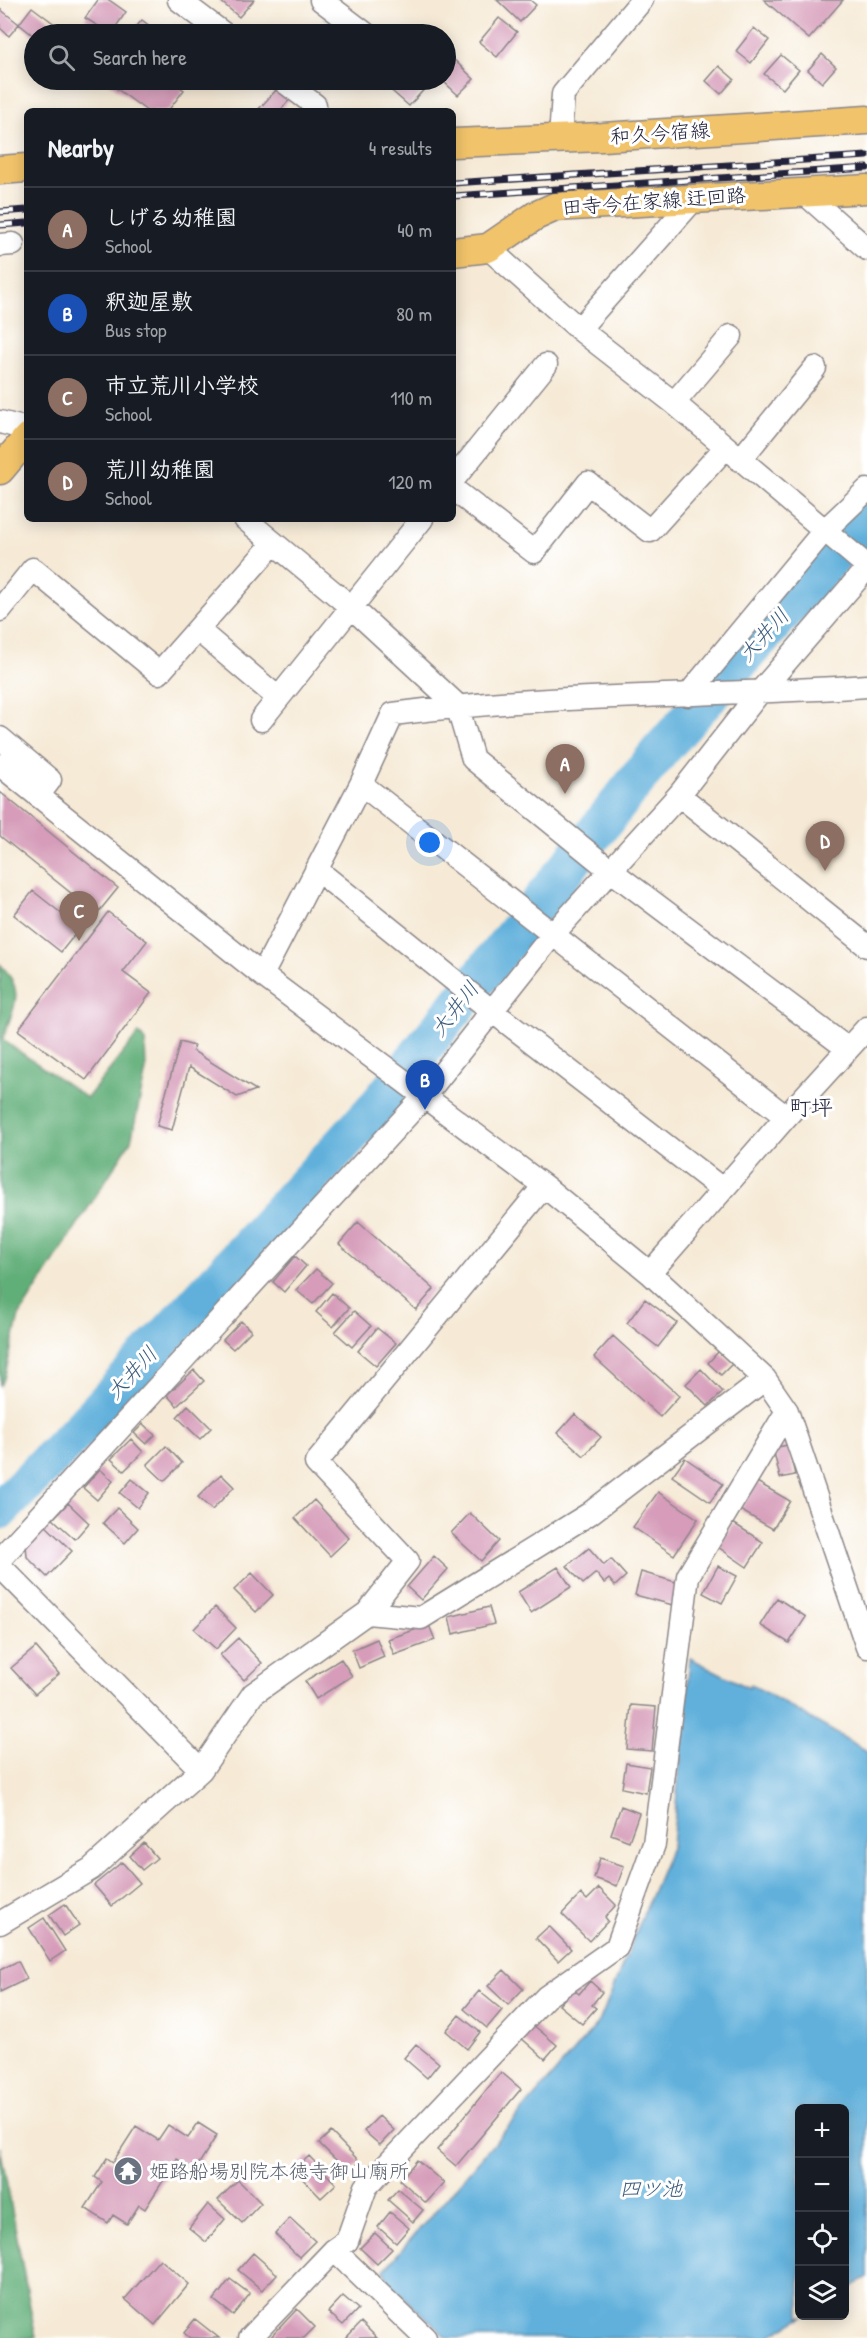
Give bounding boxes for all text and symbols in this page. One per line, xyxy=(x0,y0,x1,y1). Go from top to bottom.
search box xyxy=(24,24,456,90)
icon: search xyxy=(45,41,78,74)
text: Search here xyxy=(93,42,187,72)
street label: 和久今宿線 xyxy=(609,116,711,149)
text: Nearby xyxy=(48,130,114,165)
text: 4 results xyxy=(369,134,432,161)
street label: 田寺今在家線 迂回路 xyxy=(561,181,747,220)
text: しげる幼稚園 xyxy=(105,202,237,232)
text: A xyxy=(63,216,72,243)
text: 40 m xyxy=(397,216,432,243)
text: School xyxy=(105,232,152,259)
text: 釈迦屋敷 xyxy=(105,286,193,316)
text: B xyxy=(62,300,73,327)
text: 80 m xyxy=(396,300,432,327)
text: Bus stop xyxy=(105,316,167,343)
text: 市立荒川小学校 xyxy=(105,370,259,400)
text: C xyxy=(62,384,73,411)
text: 110 m xyxy=(390,384,432,411)
text: School xyxy=(105,400,152,427)
text: 荒川幼稚園 xyxy=(105,454,215,484)
text: D xyxy=(63,468,72,495)
text: 120 m xyxy=(388,468,432,495)
text: School xyxy=(105,484,152,511)
water label: 大井川 xyxy=(732,602,795,668)
pin: A xyxy=(546,744,584,794)
pin: D xyxy=(806,822,844,871)
your location xyxy=(415,828,444,857)
pin: C xyxy=(60,892,98,941)
water label: 大井川 xyxy=(424,975,485,1042)
pin: B xyxy=(406,1060,444,1110)
district label: 町坪 xyxy=(789,1092,833,1122)
water label: 大井川 xyxy=(100,1340,164,1406)
map controls xyxy=(795,2104,849,2320)
button: + xyxy=(795,2104,849,2158)
temple icon: 姫路船場別院本徳寺御山廟所 xyxy=(112,2155,144,2187)
place label: 姫路船場別院本徳寺御山廟所 xyxy=(149,2157,409,2184)
button: − xyxy=(795,2158,849,2212)
water label: 四ツ池 xyxy=(620,2174,683,2203)
button: locate xyxy=(795,2212,849,2266)
button: layers xyxy=(795,2266,849,2320)

